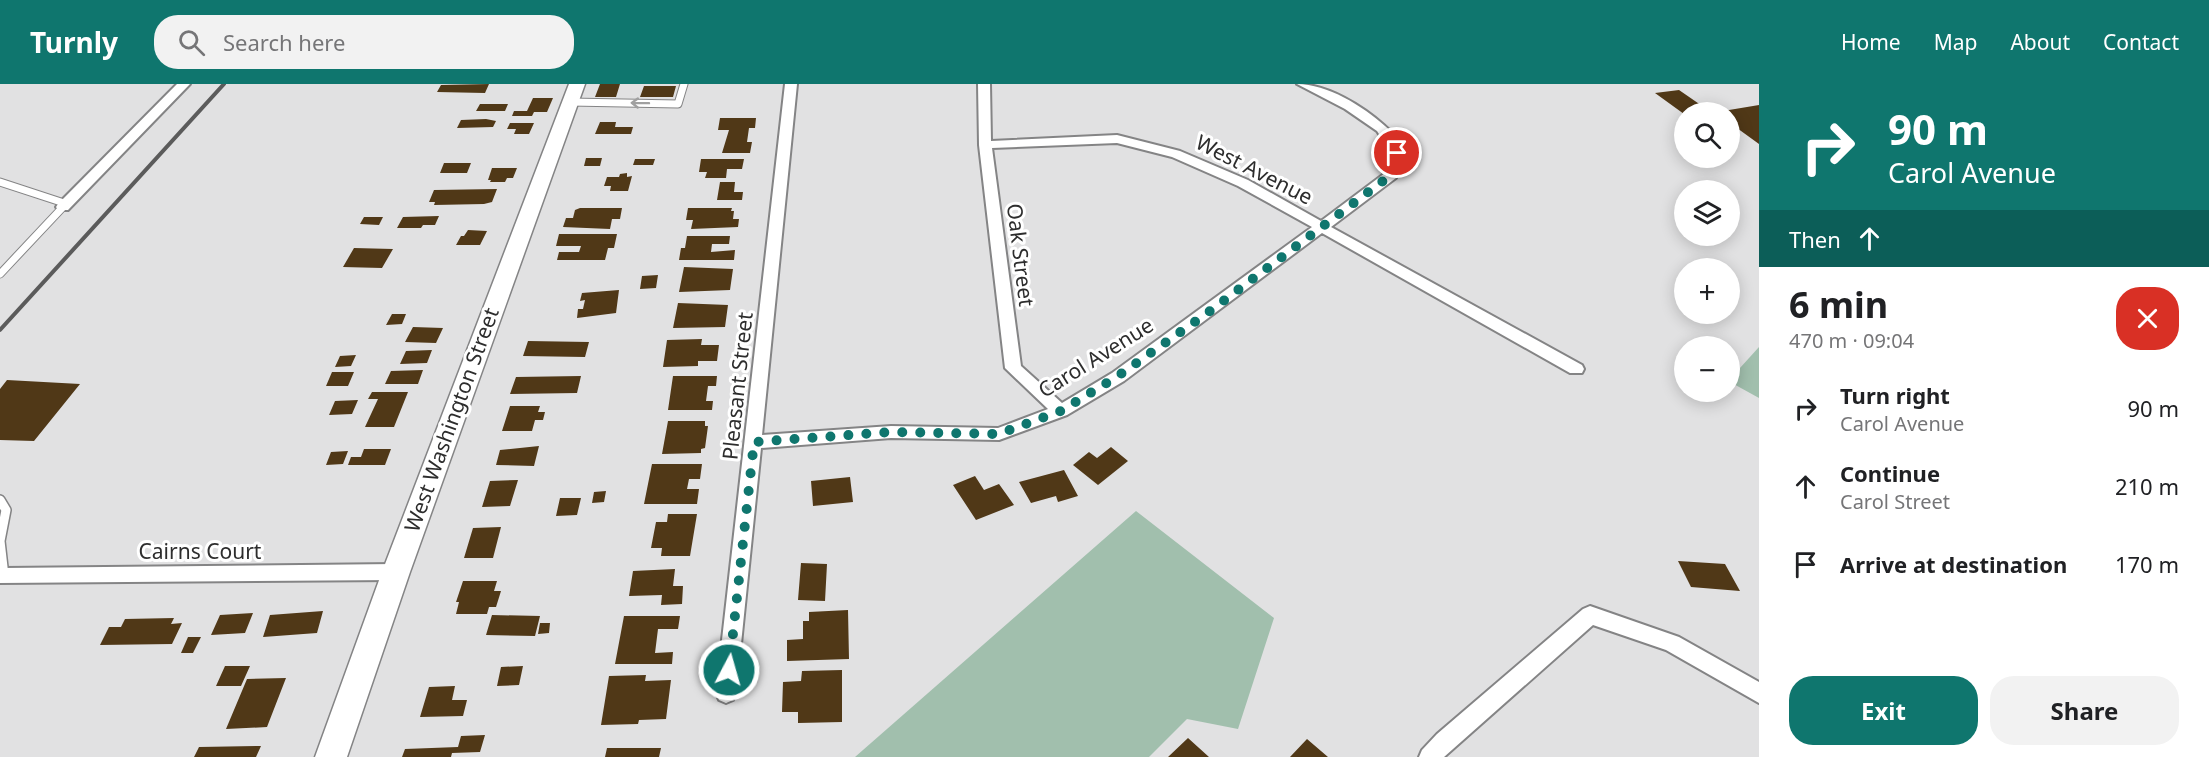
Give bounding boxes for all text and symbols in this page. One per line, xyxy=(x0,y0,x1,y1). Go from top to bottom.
search box xyxy=(154,15,574,69)
text: Turnly xyxy=(30,23,118,61)
icon: search xyxy=(175,26,208,59)
text: Search here xyxy=(223,27,345,57)
text: Home xyxy=(1841,28,1901,56)
text: Map xyxy=(1934,28,1977,56)
text: About xyxy=(2010,28,2070,56)
text: Contact xyxy=(2103,28,2179,56)
one-way arrow xyxy=(631,97,651,109)
text: 90 m xyxy=(1888,100,1988,157)
map controls xyxy=(1674,102,1740,402)
button: search xyxy=(1674,102,1740,168)
icon: right xyxy=(1789,108,1867,186)
pin xyxy=(1371,127,1422,178)
street label: West Avenue xyxy=(1191,128,1318,211)
icon: arrive xyxy=(1380,136,1413,169)
text: Carol Avenue xyxy=(1888,154,2056,191)
button: layers xyxy=(1674,180,1740,246)
street label: Oak Street xyxy=(1001,202,1041,308)
icon: ahead xyxy=(1853,222,1886,255)
text: Then xyxy=(1789,224,1841,254)
button: + xyxy=(1674,258,1740,324)
text: 6 min xyxy=(1789,280,1888,329)
button: close xyxy=(2116,287,2179,350)
street label: West Washington Street xyxy=(397,303,505,536)
street label: Pleasant Street xyxy=(715,310,759,461)
street label: Carol Avenue xyxy=(1033,311,1158,404)
text: 470 m · 09:04 xyxy=(1789,327,1914,354)
button: − xyxy=(1674,336,1740,402)
text: Turn right xyxy=(1840,380,1950,410)
icon: right xyxy=(1789,392,1822,425)
text: 90 m xyxy=(2128,393,2179,423)
text: Carol Avenue xyxy=(1840,410,1964,437)
text: Continue xyxy=(1840,458,1940,488)
icon: ahead xyxy=(1789,470,1822,503)
text: 210 m xyxy=(2115,471,2179,501)
text: Carol Street xyxy=(1840,488,1950,515)
street label: Cairns Court xyxy=(139,537,262,565)
icon: arrive xyxy=(1789,548,1822,581)
text: Arrive at destination xyxy=(1840,549,2067,579)
text: 170 m xyxy=(2115,549,2179,579)
position arrow xyxy=(697,638,761,702)
button: Exit xyxy=(1789,676,1978,745)
button: Share xyxy=(1990,676,2179,745)

